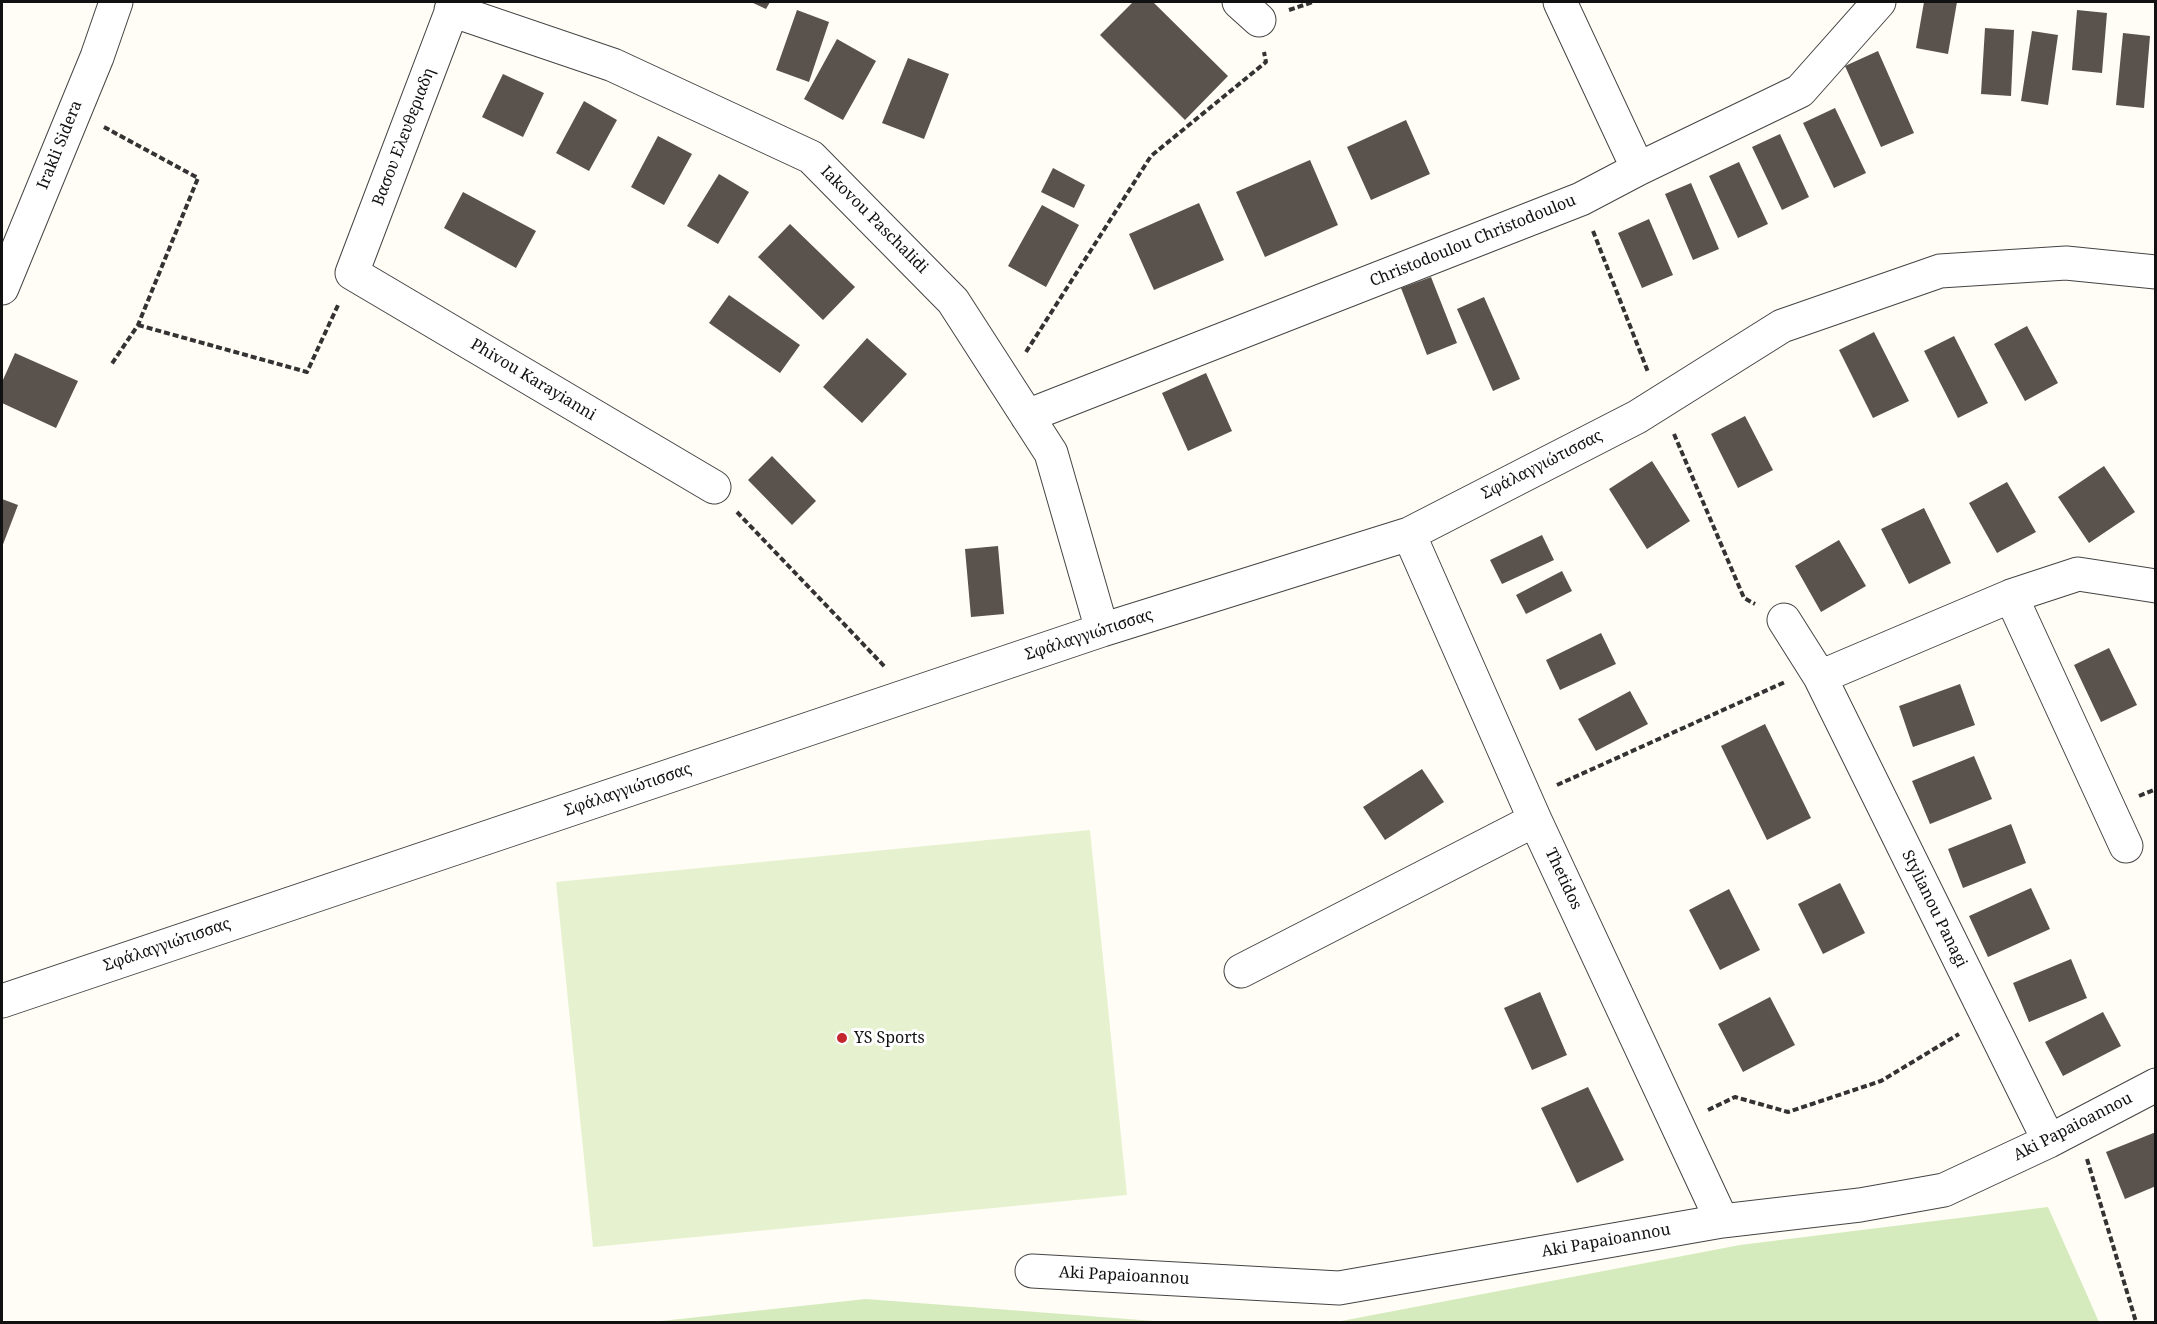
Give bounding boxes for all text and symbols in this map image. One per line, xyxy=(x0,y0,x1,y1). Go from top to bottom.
street label: Βασου Ελευθεριαδη xyxy=(369,65,439,209)
street label: Irakli Sidera xyxy=(33,98,87,192)
street label: Iakovou Paschalidi xyxy=(816,162,932,278)
street label: Christodoulou Christodoulou xyxy=(1367,191,1579,291)
street label: Phivou Karayianni xyxy=(467,335,599,425)
street label: Σφάλαγγιώτισσας xyxy=(1478,426,1606,504)
street label: Σφάλαγγιώτισσας xyxy=(1023,605,1155,665)
street label: Σφάλαγγιώτισσας xyxy=(562,759,694,821)
street label: Thetidos xyxy=(1540,845,1586,913)
street label: Stylianou Panagi xyxy=(1897,847,1971,971)
street label: Σφάλαγγιώτισσας xyxy=(101,914,233,976)
place label: YS Sports xyxy=(854,1028,925,1048)
marker: YS Sports xyxy=(835,1031,849,1045)
street label: Aki Papaioannou xyxy=(2010,1089,2136,1165)
street label: Aki Papaioannou xyxy=(1540,1220,1672,1262)
street label: Aki Papaioannou xyxy=(1058,1263,1190,1289)

